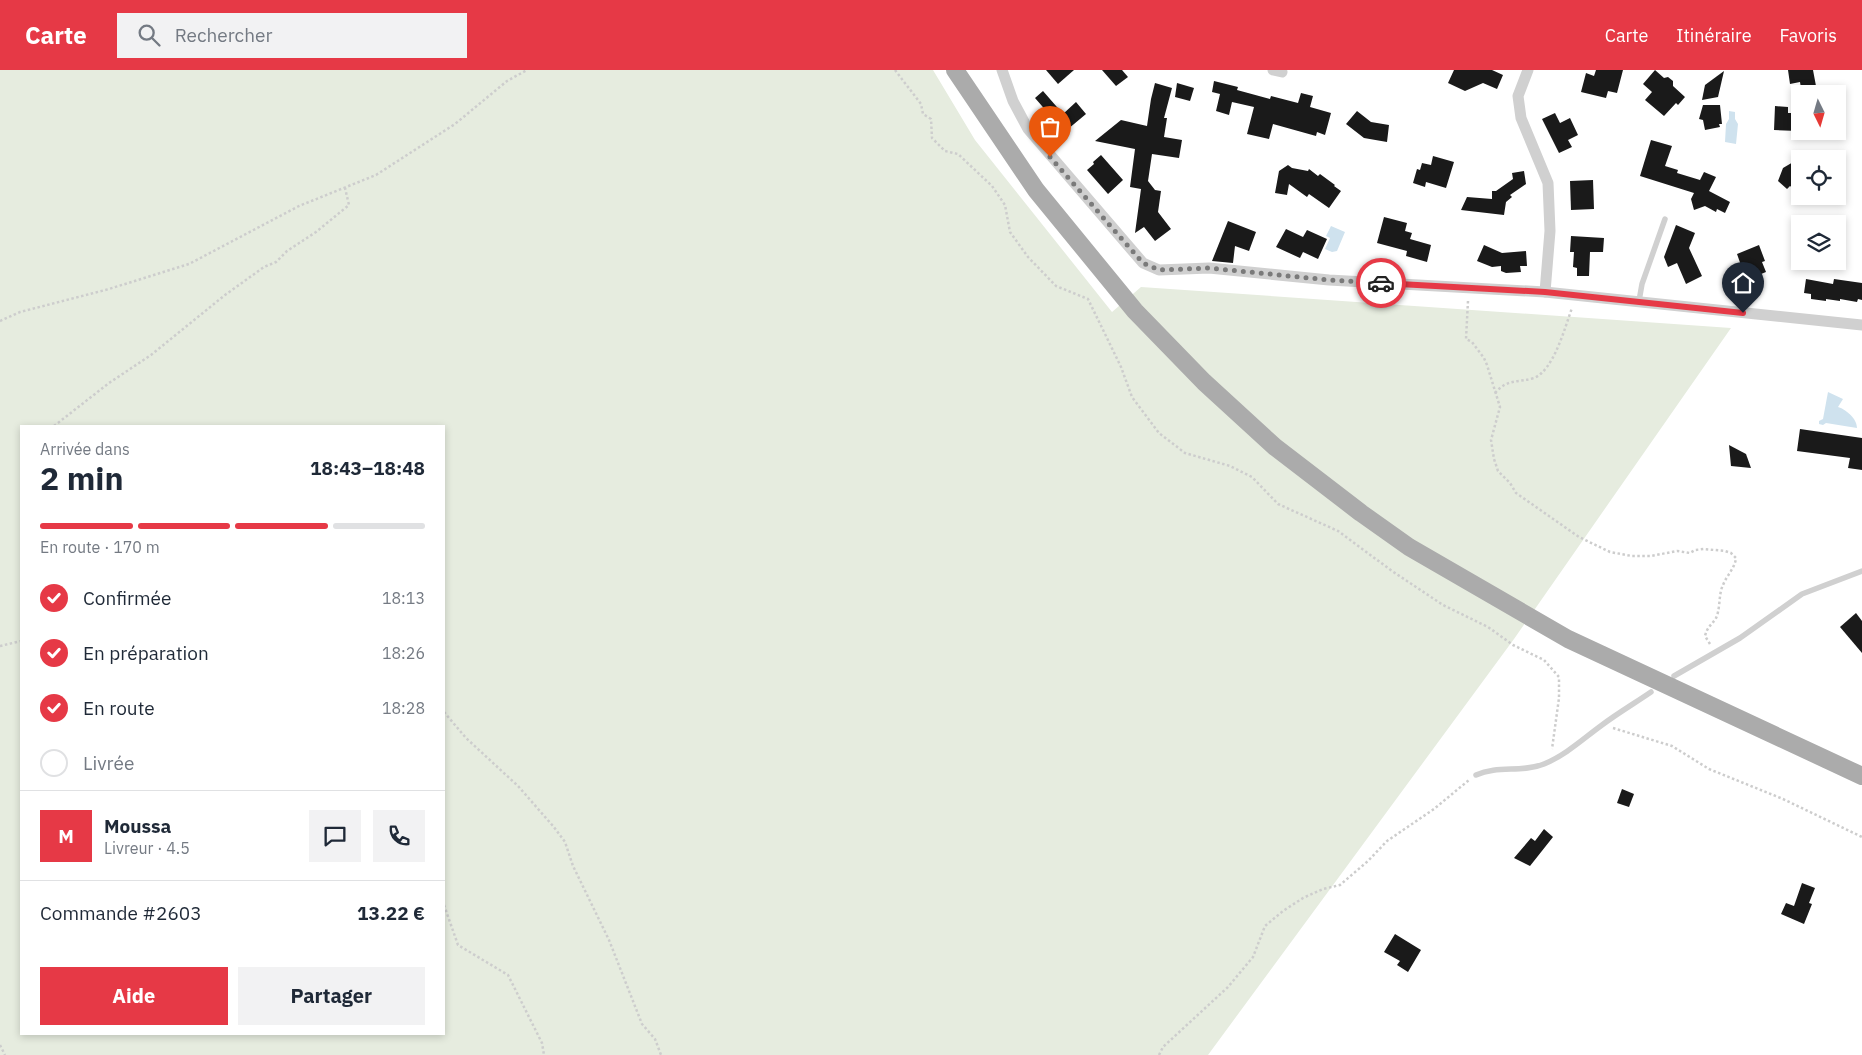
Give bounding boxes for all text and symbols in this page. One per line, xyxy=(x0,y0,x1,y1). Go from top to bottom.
search box xyxy=(117,13,467,58)
text: Carte xyxy=(25,19,87,51)
icon: search xyxy=(135,21,163,49)
text: Rechercher xyxy=(175,23,272,47)
text: Carte xyxy=(1605,24,1648,47)
text: Itinéraire xyxy=(1676,24,1752,47)
text: Favoris xyxy=(1780,24,1837,47)
north arrow xyxy=(1791,85,1846,140)
map controls xyxy=(1791,85,1846,270)
pin xyxy=(1029,106,1071,157)
icon: bag xyxy=(1036,113,1064,141)
button: locate xyxy=(1791,150,1846,205)
button: layers xyxy=(1791,215,1846,270)
courier xyxy=(1356,258,1406,308)
pin xyxy=(1722,262,1764,313)
icon: car xyxy=(1367,269,1395,297)
icon: home xyxy=(1729,269,1757,297)
text: Arrivée dans xyxy=(40,439,130,459)
text: 18:43–18:48 xyxy=(310,456,425,480)
text: 2 min xyxy=(40,457,124,499)
text: En route · 170 m xyxy=(40,537,160,557)
icon: check xyxy=(40,584,68,612)
text: Confirmée xyxy=(83,586,171,610)
text: 18:13 xyxy=(382,588,425,608)
icon: check xyxy=(40,639,68,667)
text: En préparation xyxy=(83,641,209,665)
text: 18:26 xyxy=(382,643,425,663)
icon: check xyxy=(40,694,68,722)
text: En route xyxy=(83,696,155,720)
text: 18:28 xyxy=(382,698,425,718)
text: Livrée xyxy=(83,751,134,775)
button: chat xyxy=(309,810,361,862)
button: phone xyxy=(373,810,425,862)
text: Moussa xyxy=(104,814,171,838)
text: M xyxy=(58,824,74,848)
text: Livreur · 4.5 xyxy=(104,838,190,858)
text: Commande #2603 xyxy=(40,901,202,925)
text: 13.22 € xyxy=(357,901,425,925)
button: Aide xyxy=(40,967,228,1025)
button: Partager xyxy=(238,967,425,1025)

